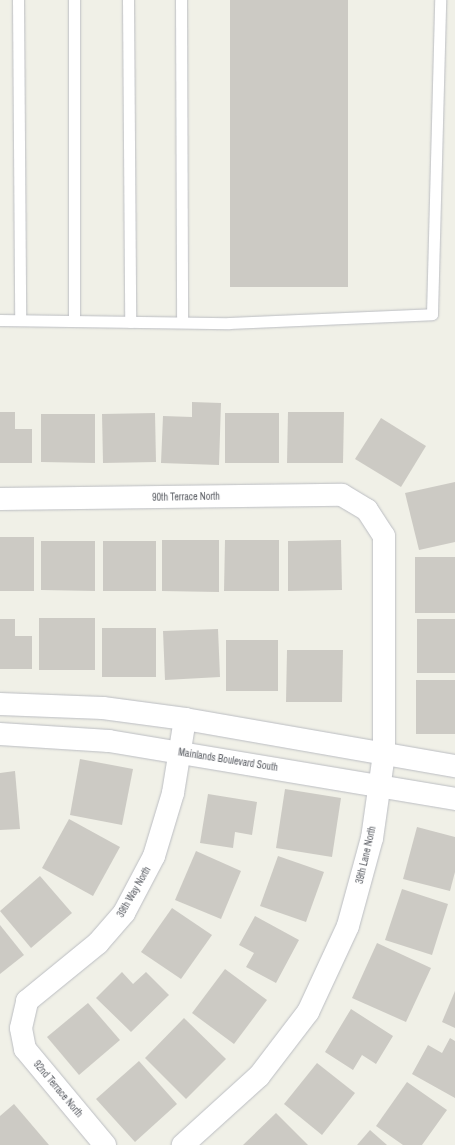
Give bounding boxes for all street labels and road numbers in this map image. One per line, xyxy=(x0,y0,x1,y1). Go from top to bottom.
street label: 90th Terrace North xyxy=(152,490,220,504)
street label: Mainlands Boulevard South xyxy=(177,746,279,774)
street label: 39th Lane North xyxy=(354,825,378,885)
street label: 39th Way North xyxy=(115,864,153,920)
street label: 92nd Terrace North xyxy=(31,1058,85,1120)

